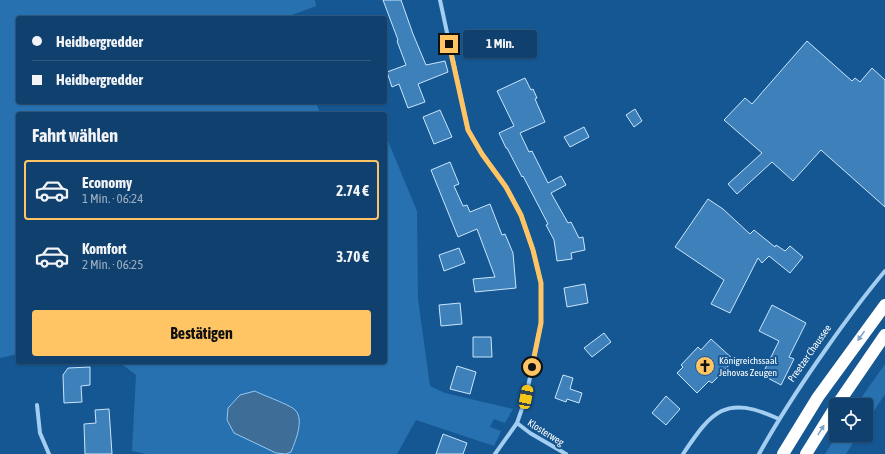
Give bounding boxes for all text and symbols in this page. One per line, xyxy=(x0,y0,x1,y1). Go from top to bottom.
callout: 1 Min. xyxy=(463,30,537,58)
text: Heidbergredder xyxy=(56,33,143,50)
route end xyxy=(440,35,458,53)
text: 1 Min. xyxy=(486,36,514,51)
text: Heidbergredder xyxy=(56,71,143,88)
text: Fahrt wählen xyxy=(32,125,118,146)
icon: car xyxy=(34,172,70,208)
text: Economy xyxy=(82,174,132,191)
text: 2.74 € xyxy=(336,182,369,199)
text: 1 Min. · 06:24 xyxy=(82,191,143,206)
icon: car xyxy=(34,238,70,274)
text: Komfort xyxy=(82,240,127,257)
text: 3.70 € xyxy=(336,248,369,265)
text: 2 Min. · 06:25 xyxy=(82,257,143,272)
button: Bestätigen xyxy=(32,310,371,356)
street label: Preetzer Chaussee xyxy=(786,322,833,384)
one-way arrow xyxy=(858,331,866,341)
church icon: Königreichssaal Jehovas Zeugen xyxy=(694,355,716,377)
place label: Königreichssaal Jehovas Zeugen xyxy=(719,355,778,378)
route start xyxy=(523,358,541,376)
car xyxy=(518,384,534,410)
map controls xyxy=(829,398,873,442)
button: locate xyxy=(829,398,873,442)
street label: Klosterweg xyxy=(526,417,566,448)
one-way arrow xyxy=(817,425,825,435)

